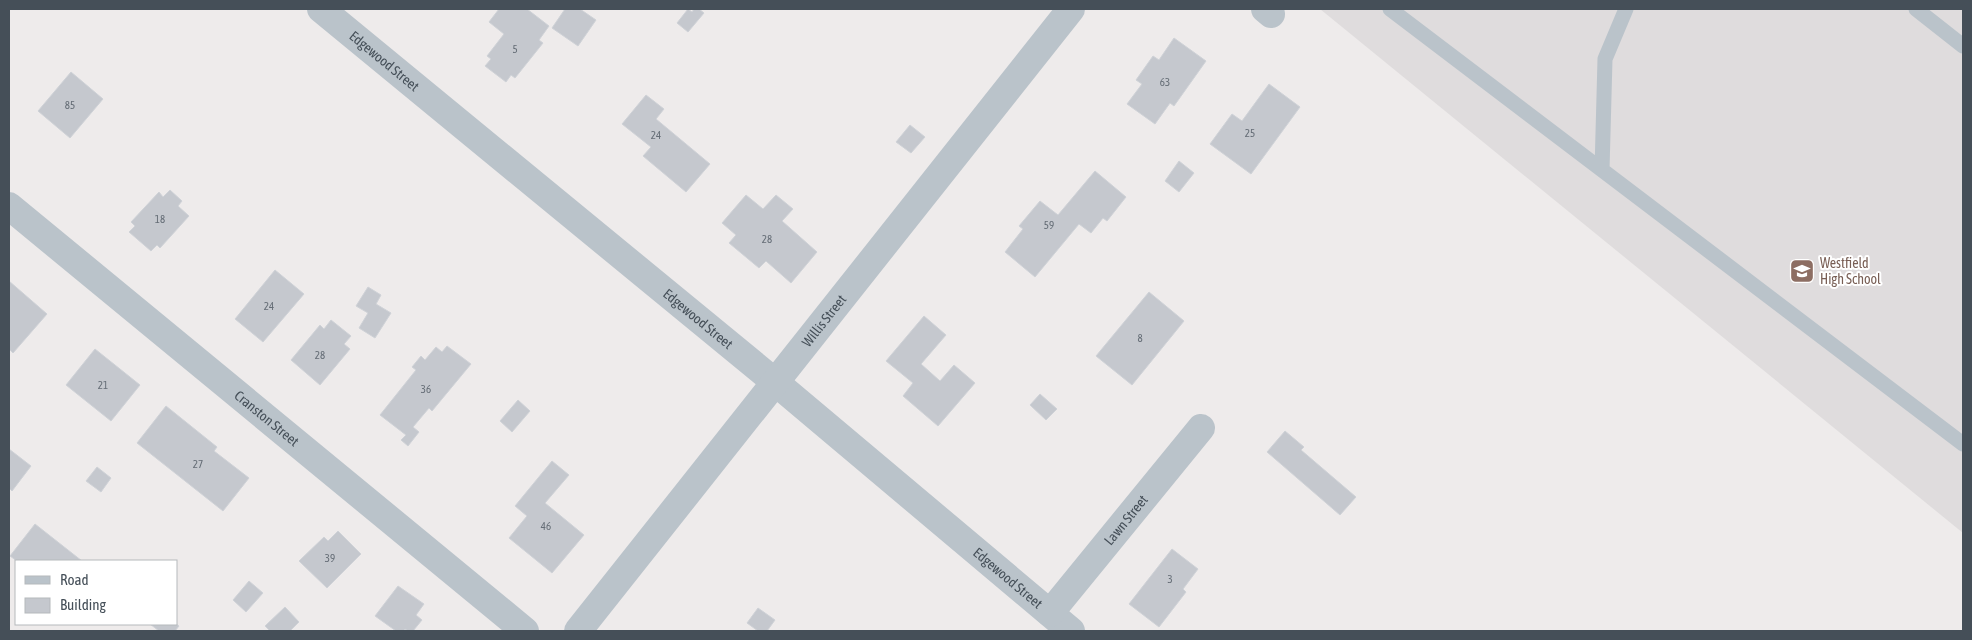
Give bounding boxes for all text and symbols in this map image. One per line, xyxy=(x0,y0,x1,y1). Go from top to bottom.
street label: Edgewood Street xyxy=(346,28,422,94)
house number: 5 xyxy=(512,43,518,55)
house number: 63 xyxy=(1160,76,1170,88)
house number: 85 xyxy=(65,99,75,111)
house number: 25 xyxy=(1245,127,1255,139)
house number: 24 xyxy=(651,129,661,141)
house number: 18 xyxy=(155,213,165,225)
house number: 59 xyxy=(1044,219,1054,231)
house number: 28 xyxy=(762,233,772,245)
place label: Westfield High School xyxy=(1820,255,1881,287)
school or university icon: Westfield High School xyxy=(1789,258,1815,284)
street label: Edgewood Street xyxy=(660,286,736,352)
street label: Willis Street xyxy=(799,292,849,350)
house number: 24 xyxy=(264,300,274,312)
house number: 8 xyxy=(1137,332,1143,344)
house number: 28 xyxy=(315,349,325,361)
house number: 21 xyxy=(98,379,108,391)
house number: 36 xyxy=(421,383,431,395)
street label: Cranston Street xyxy=(231,387,302,449)
house number: 27 xyxy=(193,458,203,470)
street label: Lawn Street xyxy=(1101,492,1151,548)
house number: 46 xyxy=(541,520,551,532)
street label: Edgewood Street xyxy=(970,544,1046,612)
house number: 39 xyxy=(325,552,335,564)
legend xyxy=(15,560,178,625)
text: Road xyxy=(60,571,89,588)
house number: 3 xyxy=(1167,573,1173,585)
text: Building xyxy=(60,596,106,613)

